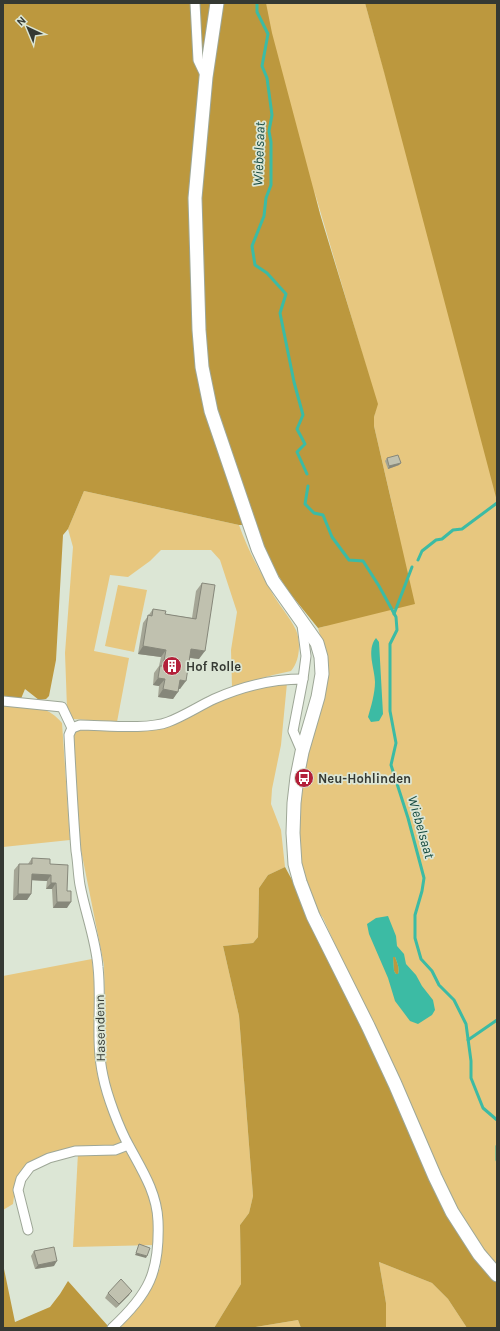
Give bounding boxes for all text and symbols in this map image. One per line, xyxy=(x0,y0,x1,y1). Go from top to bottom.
north arrow xyxy=(8,8,48,48)
text: N xyxy=(14,14,29,29)
water label: Wiebelsaat xyxy=(249,121,269,186)
building icon: Hof Rolle xyxy=(161,655,183,677)
place label: Hof Rolle xyxy=(186,659,241,674)
bus stop icon: Neu-Hohlinden xyxy=(293,767,315,789)
place label: Neu-Hohlinden xyxy=(318,771,411,786)
water label: Wiebelsaat xyxy=(404,794,438,861)
street label: Hasendenn xyxy=(92,994,108,1062)

